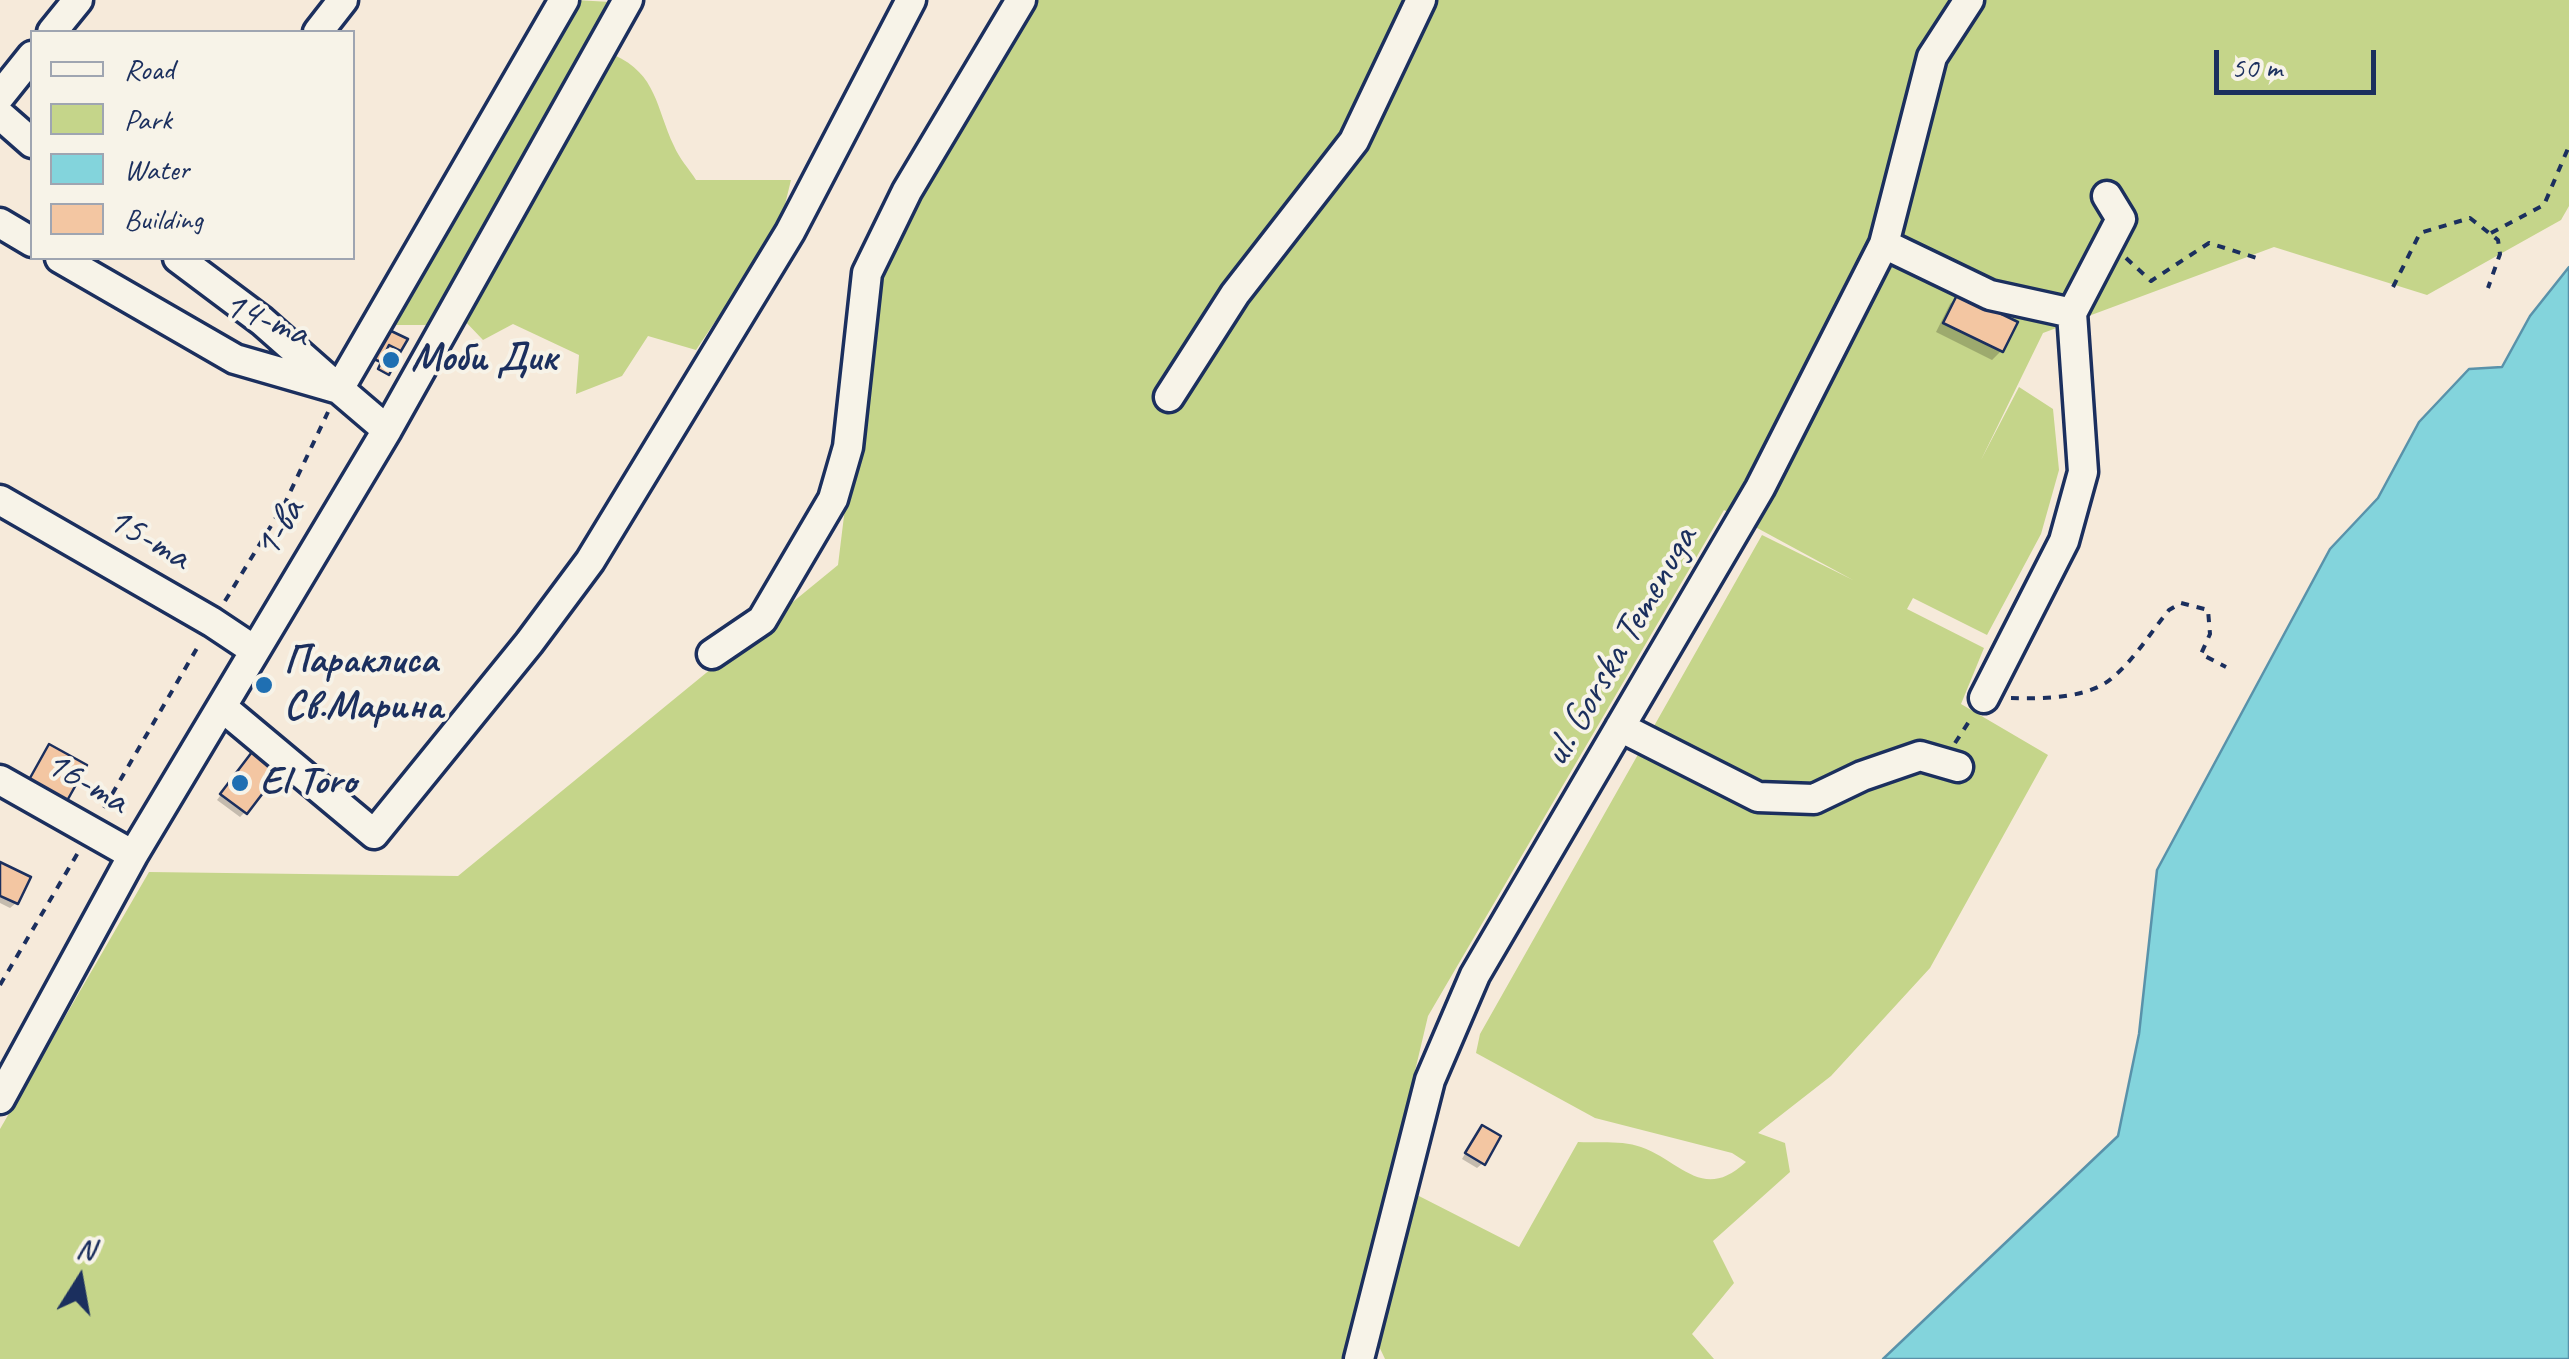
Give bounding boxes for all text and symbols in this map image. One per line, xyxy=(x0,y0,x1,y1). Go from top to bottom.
legend xyxy=(30,30,355,260)
scale bar xyxy=(2219,30,2382,92)
text: 50 m xyxy=(2231,48,2282,86)
text: Road xyxy=(124,50,174,88)
text: Park xyxy=(124,100,172,138)
text: Water xyxy=(124,150,189,188)
text: Building xyxy=(124,200,203,238)
street label: 14-та xyxy=(216,281,316,359)
place label: Моби Дик xyxy=(411,336,557,384)
marker: Моби Дик xyxy=(380,349,402,371)
street label: 1-ва xyxy=(244,491,316,567)
street label: 15-та xyxy=(98,496,198,582)
street label: ul. Gorska Temenuga xyxy=(1533,518,1709,776)
place label: Параклиса Св.Марина xyxy=(284,638,442,732)
marker: Параклиса Св.Марина xyxy=(253,674,275,696)
street label: 16-та xyxy=(36,740,136,826)
place label: El Toro xyxy=(260,759,356,807)
marker: El Toro xyxy=(229,772,251,794)
north arrow xyxy=(30,1229,130,1329)
text: N xyxy=(74,1230,98,1268)

